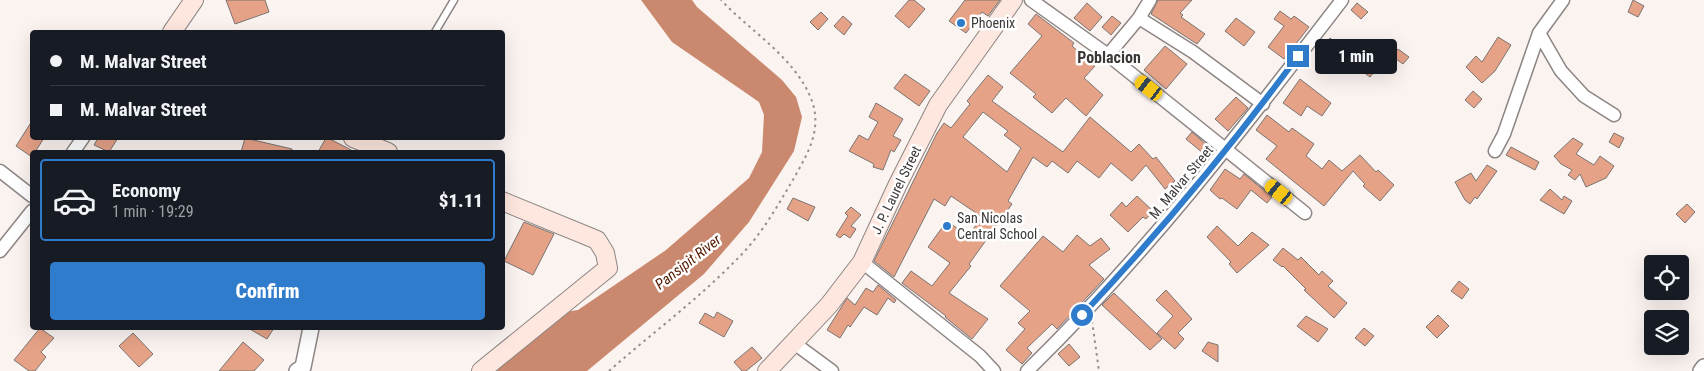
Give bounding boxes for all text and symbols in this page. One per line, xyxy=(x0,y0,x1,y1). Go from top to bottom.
place label: Phoenix xyxy=(971,15,1015,31)
marker: Phoenix xyxy=(955,17,967,29)
callout: 1 min xyxy=(1316,38,1398,74)
route end xyxy=(1287,45,1309,67)
text: 1 min xyxy=(1338,47,1374,66)
district label: Poblacion xyxy=(1077,48,1141,67)
text: M. Malvar Street xyxy=(80,50,207,73)
car xyxy=(1132,73,1165,103)
text: M. Malvar Street xyxy=(80,98,207,121)
street label: M. Malvar Street xyxy=(1146,142,1216,222)
street label: J. P. Laurel Street xyxy=(868,143,924,237)
car xyxy=(1262,177,1295,207)
icon: car xyxy=(52,178,97,223)
text: Economy xyxy=(112,179,181,202)
text: $1.11 xyxy=(439,189,483,212)
text: 1 min · 19:29 xyxy=(112,202,194,221)
place label: San Nicolas Central School xyxy=(957,210,1037,242)
marker: San Nicolas Central School xyxy=(941,220,953,232)
water label: Pansipit River xyxy=(651,230,725,293)
map controls xyxy=(1644,255,1689,355)
button: locate xyxy=(1644,255,1689,300)
button: Confirm xyxy=(50,262,485,320)
route start xyxy=(1071,304,1093,326)
button: layers xyxy=(1644,310,1689,355)

